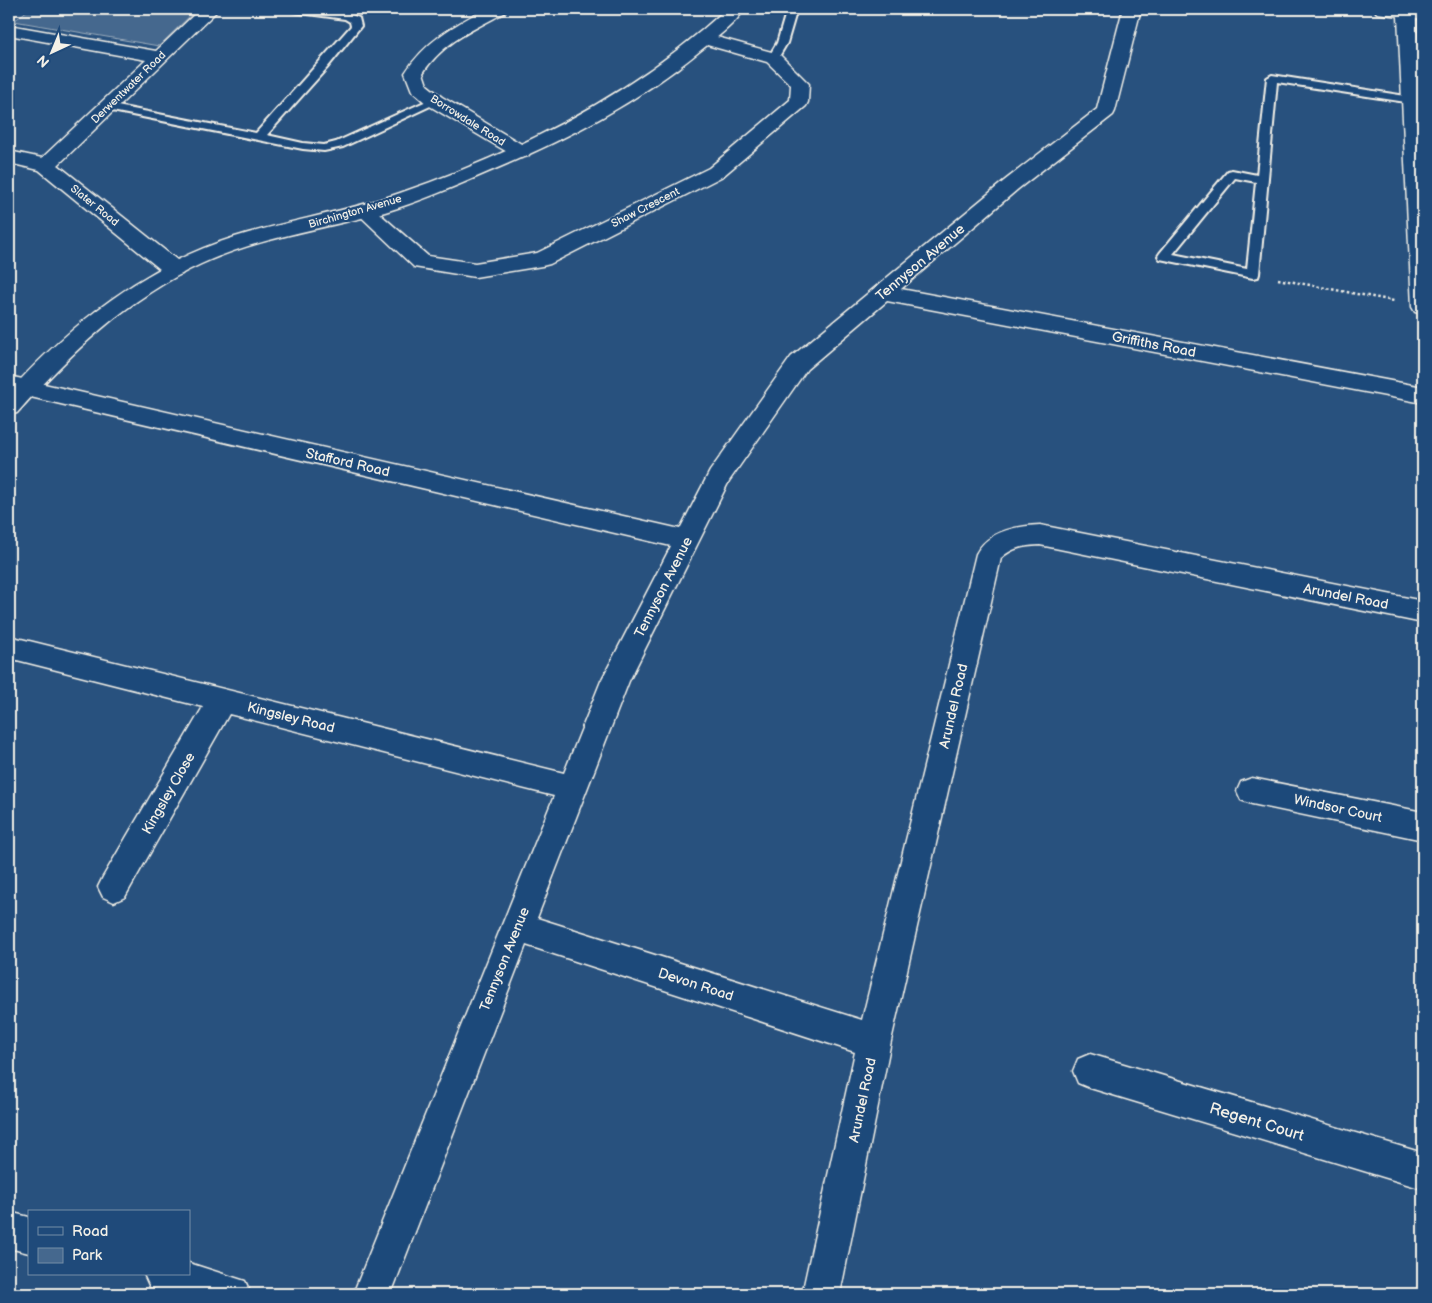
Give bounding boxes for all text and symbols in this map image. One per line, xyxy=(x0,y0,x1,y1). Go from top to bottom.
north arrow xyxy=(28,28,78,78)
street label: Derwentwater Road xyxy=(88,49,168,126)
text: N xyxy=(34,51,53,71)
street label: Borrowdale Road xyxy=(428,92,508,149)
street label: Slater Road xyxy=(68,182,121,229)
street label: Shaw Crescent xyxy=(609,184,682,230)
street label: Birchington Avenue xyxy=(307,192,404,231)
street label: Tennyson Avenue xyxy=(872,220,968,304)
street label: Griffiths Road xyxy=(1110,328,1197,361)
street label: Stafford Road xyxy=(304,445,392,480)
street label: Tennyson Avenue xyxy=(631,534,696,640)
street label: Arundel Road xyxy=(1302,580,1390,613)
street label: Arundel Road xyxy=(935,662,971,750)
street label: Kingsley Road xyxy=(245,698,336,737)
street label: Kingsley Close xyxy=(138,749,199,837)
street label: Windsor Court xyxy=(1292,791,1384,826)
street label: Tennyson Avenue xyxy=(476,905,533,1014)
street label: Devon Road xyxy=(656,964,736,1005)
street label: Arundel Road xyxy=(845,1056,880,1144)
street label: Regent Court xyxy=(1207,1099,1306,1146)
legend xyxy=(28,1210,190,1276)
text: Road xyxy=(72,1222,108,1241)
text: Park xyxy=(72,1246,103,1265)

